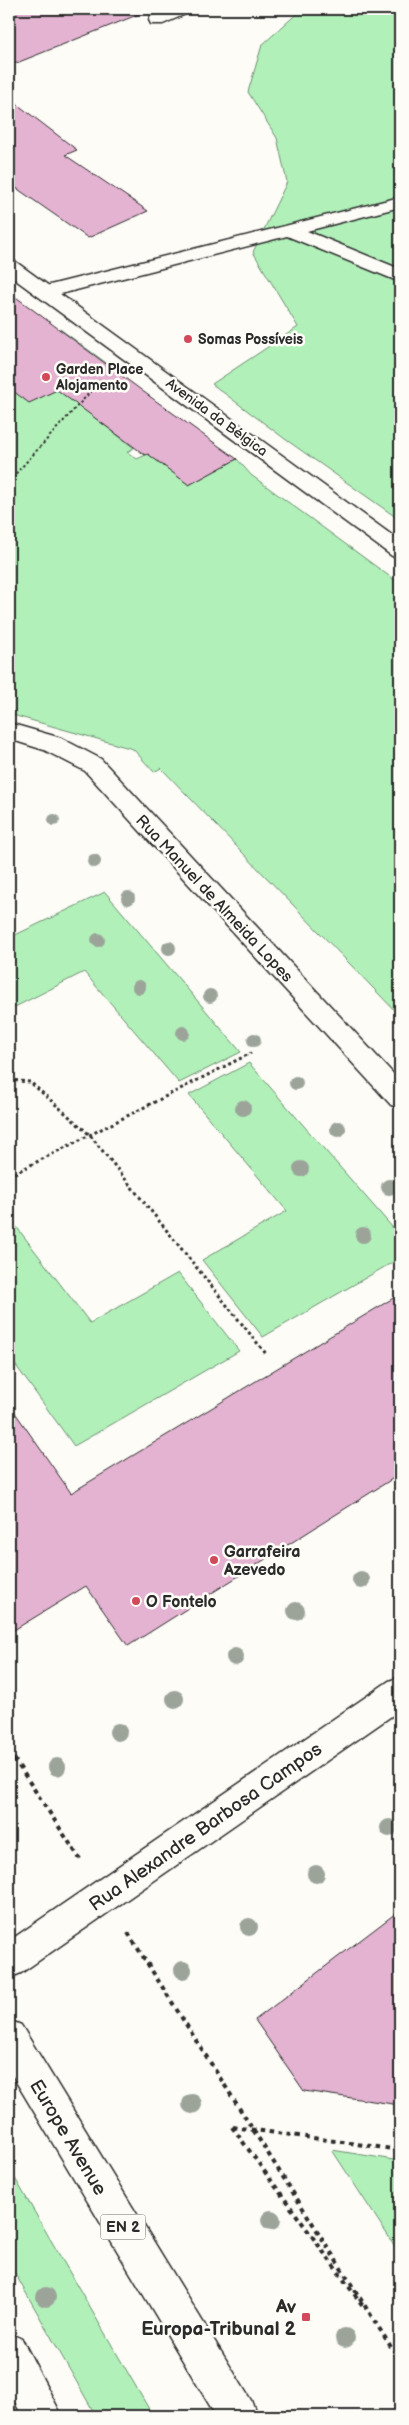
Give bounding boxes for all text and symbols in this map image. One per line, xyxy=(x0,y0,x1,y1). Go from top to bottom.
place label: Somas Possíveis xyxy=(198,331,303,348)
marker: Somas Possíveis xyxy=(182,333,194,345)
place label: Garden Place Alojamento xyxy=(55,361,143,394)
marker: Garden Place Alojamento xyxy=(40,371,52,383)
street label: Avenida da Bélgica xyxy=(163,375,271,460)
street label: Rua Manuel de Almeida Lopes xyxy=(131,812,296,987)
place label: Garrafeira Azevedo xyxy=(223,1543,300,1580)
marker: Garrafeira Azevedo xyxy=(208,1554,220,1566)
place label: O Fontelo xyxy=(146,1593,217,1612)
marker: O Fontelo xyxy=(130,1595,142,1607)
street label: Rua Alexandre Barbosa Campos xyxy=(85,1738,327,1917)
street label: Europe Avenue xyxy=(24,2076,111,2200)
road number: EN 2 xyxy=(100,2214,146,2240)
place label: Av Europa-Tribunal 2 xyxy=(141,2296,297,2341)
marker: Av Europa-Tribunal 2 xyxy=(300,2311,312,2323)

